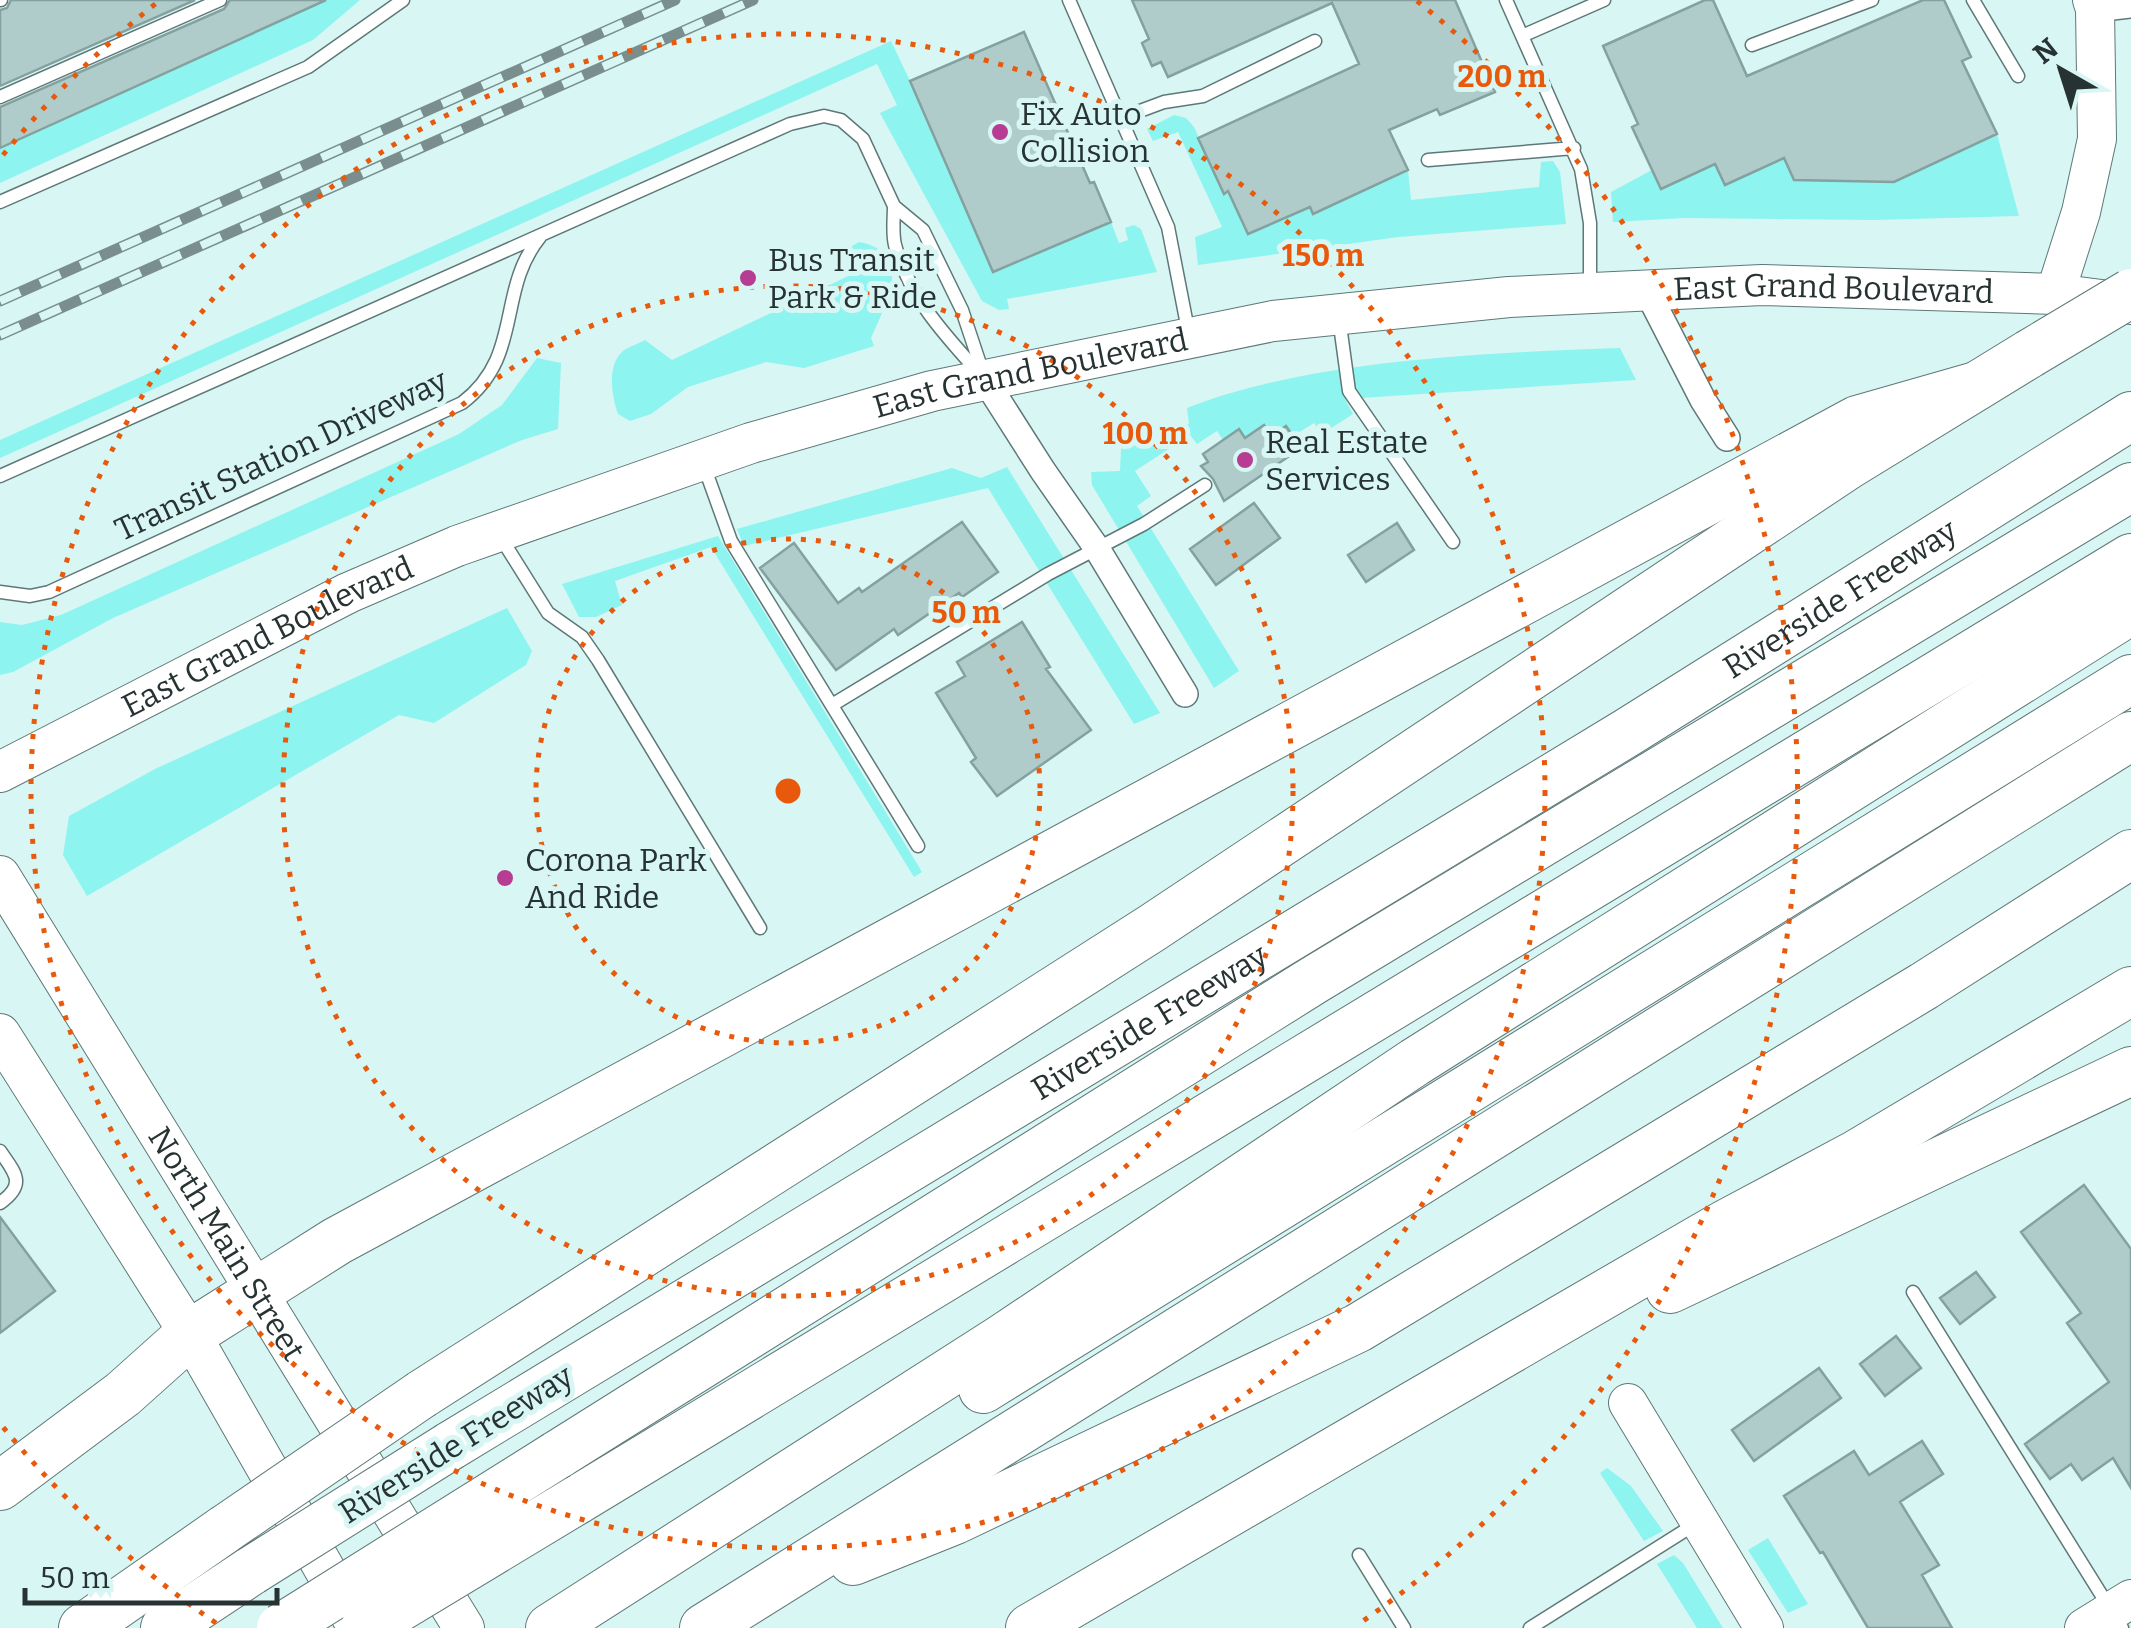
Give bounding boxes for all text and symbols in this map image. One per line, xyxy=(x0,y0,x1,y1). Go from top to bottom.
north arrow xyxy=(2011,20,2111,120)
text: N xyxy=(2027,31,2064,71)
text: 200 m xyxy=(1457,59,1547,95)
place label: Fix Auto Collision xyxy=(1020,95,1150,170)
marker: Fix Auto Collision xyxy=(989,121,1011,143)
text: 150 m xyxy=(1282,238,1365,274)
place label: Bus Transit Park & Ride xyxy=(768,241,937,316)
street label: East Grand Boulevard xyxy=(1672,266,1994,311)
marker: Bus Transit Park & Ride xyxy=(737,267,759,289)
street label: East Grand Boulevard xyxy=(869,320,1191,426)
street label: Transit Station Driveway xyxy=(109,361,454,549)
text: 100 m xyxy=(1102,416,1188,452)
place label: Real Estate Services xyxy=(1265,423,1428,498)
marker: Real Estate Services xyxy=(1234,449,1256,471)
street label: Riverside Freeway xyxy=(1716,511,1965,686)
street label: East Grand Boulevard xyxy=(115,548,419,725)
text: 50 m xyxy=(931,595,1001,631)
centre of rings xyxy=(770,773,806,809)
place label: Corona Park And Ride xyxy=(525,841,707,916)
marker: Corona Park And Ride xyxy=(494,867,516,889)
street label: Riverside Freeway xyxy=(1025,936,1275,1108)
street label: North Main Street xyxy=(141,1120,313,1368)
street label: Riverside Freeway xyxy=(332,1356,581,1531)
scale bar xyxy=(25,1543,278,1605)
text: 50 m xyxy=(40,1560,110,1596)

